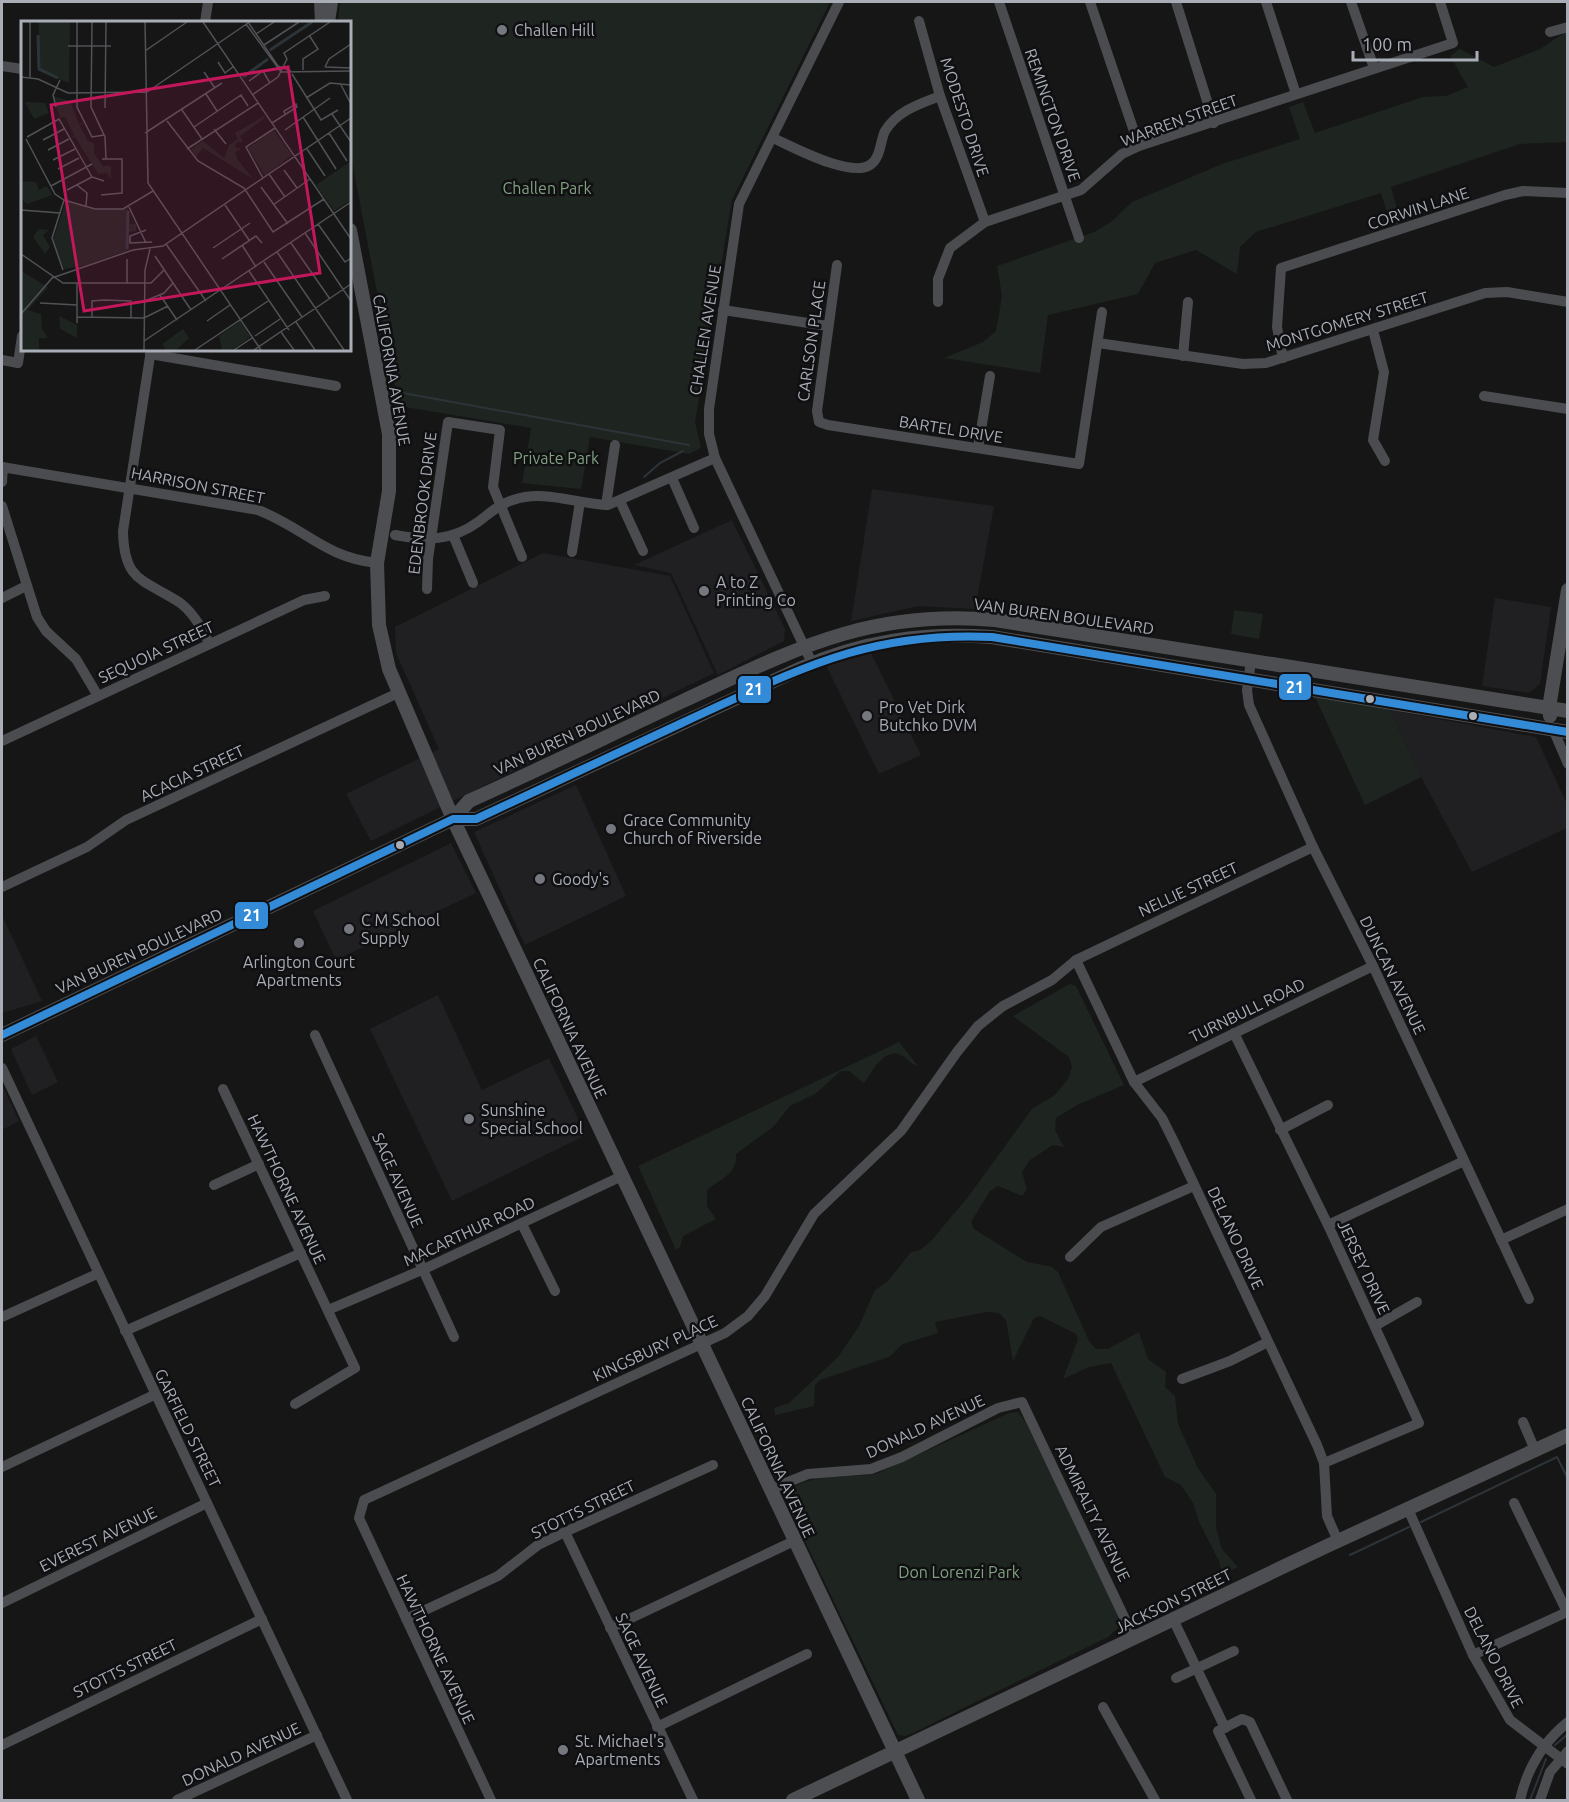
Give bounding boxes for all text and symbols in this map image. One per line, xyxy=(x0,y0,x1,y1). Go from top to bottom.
inset map xyxy=(21,21,351,351)
place label: Challen Hill xyxy=(514,21,595,39)
marker: Challen Hill xyxy=(495,23,509,37)
scale bar xyxy=(1353,24,1478,62)
text: 100 m xyxy=(1362,34,1412,54)
street label: REMINGTON DRIVE xyxy=(1022,46,1084,184)
street label: MODESTO DRIVE xyxy=(937,55,993,179)
street label: WARREN STREET xyxy=(1118,90,1240,150)
park label: Challen Park xyxy=(503,179,591,197)
street label: CORWIN LANE xyxy=(1365,183,1471,233)
street label: CHALLEN AVENUE xyxy=(686,264,724,396)
street label: CARLSON PLACE xyxy=(794,279,828,403)
street label: MONTGOMERY STREET xyxy=(1264,288,1431,354)
street label: CALIFORNIA AVENUE xyxy=(370,293,414,447)
street label: BARTEL DRIVE xyxy=(898,412,1004,446)
street label: EDENBROOK DRIVE xyxy=(404,431,440,575)
park label: Private Park xyxy=(513,449,599,467)
street label: HARRISON STREET xyxy=(130,463,266,507)
place label: A to Z Printing Co xyxy=(716,573,796,609)
marker: A to Z Printing Co xyxy=(697,584,711,598)
street label: VAN BUREN BOULEVARD xyxy=(973,594,1155,638)
street label: SEQUOIA STREET xyxy=(96,617,217,687)
line badge: 21 xyxy=(1278,673,1312,701)
line badge: 21 xyxy=(737,675,772,704)
text: 21 xyxy=(1286,678,1304,696)
text: 21 xyxy=(745,680,763,698)
street label: VAN BUREN BOULEVARD xyxy=(491,685,663,779)
unlabelled marker xyxy=(1364,693,1376,705)
place label: Pro Vet Dirk Butchko DVM xyxy=(879,698,977,734)
marker: Pro Vet Dirk Butchko DVM xyxy=(860,709,874,723)
unlabelled marker xyxy=(1467,710,1479,722)
street label: ACACIA STREET xyxy=(137,741,247,805)
place label: Grace Community Church of Riverside xyxy=(623,811,762,847)
marker: Grace Community Church of Riverside xyxy=(604,822,618,836)
unlabelled marker xyxy=(394,839,406,851)
street label: NELLIE STREET xyxy=(1135,858,1241,920)
place label: Goody's xyxy=(552,870,609,888)
marker: Goody's xyxy=(533,872,547,886)
line badge: 21 xyxy=(234,901,269,930)
street label: VAN BUREN BOULEVARD xyxy=(53,904,225,998)
text: 21 xyxy=(243,906,261,924)
place label: C M School Supply xyxy=(361,911,440,947)
street label: DUNCAN AVENUE xyxy=(1357,913,1429,1037)
marker: C M School Supply xyxy=(342,922,356,936)
marker: Arlington Court Apartments xyxy=(292,936,306,950)
place label: Arlington Court Apartments xyxy=(243,953,356,989)
street label: CALIFORNIA AVENUE xyxy=(529,955,611,1101)
street label: TURNBULL ROAD xyxy=(1186,974,1308,1046)
place label: Sunshine Special School xyxy=(481,1101,583,1137)
street label: HAWTHORNE AVENUE xyxy=(244,1111,330,1267)
marker: Sunshine Special School xyxy=(462,1112,476,1126)
street label: SAGE AVENUE xyxy=(369,1130,427,1230)
street label: DELANO DRIVE xyxy=(1204,1184,1268,1292)
street label: MACARTHUR ROAD xyxy=(400,1193,538,1269)
street label: JERSEY DRIVE xyxy=(1334,1217,1394,1317)
street label: KINGSBURY PLACE xyxy=(590,1311,720,1385)
street label: GARFIELD STREET xyxy=(151,1366,225,1490)
street label: DONALD AVENUE xyxy=(863,1391,987,1461)
street label: CALIFORNIA AVENUE xyxy=(737,1394,819,1540)
street label: ADMIRALTY AVENUE xyxy=(1052,1442,1134,1584)
street label: STOTTS STREET xyxy=(528,1476,638,1542)
street label: EVEREST AVENUE xyxy=(37,1503,159,1575)
park label: Don Lorenzi Park xyxy=(898,1563,1020,1581)
street label: JACKSON STREET xyxy=(1112,1565,1234,1637)
street label: HAWTHORNE AVENUE xyxy=(393,1571,479,1727)
street label: DELANO DRIVE xyxy=(1461,1603,1527,1711)
street label: SAGE AVENUE xyxy=(612,1610,672,1710)
street label: STOTTS STREET xyxy=(70,1635,180,1701)
street label: DONALD AVENUE xyxy=(179,1719,303,1789)
place label: St. Michael's Apartments xyxy=(575,1732,664,1768)
marker: St. Michael's Apartments xyxy=(556,1743,570,1757)

